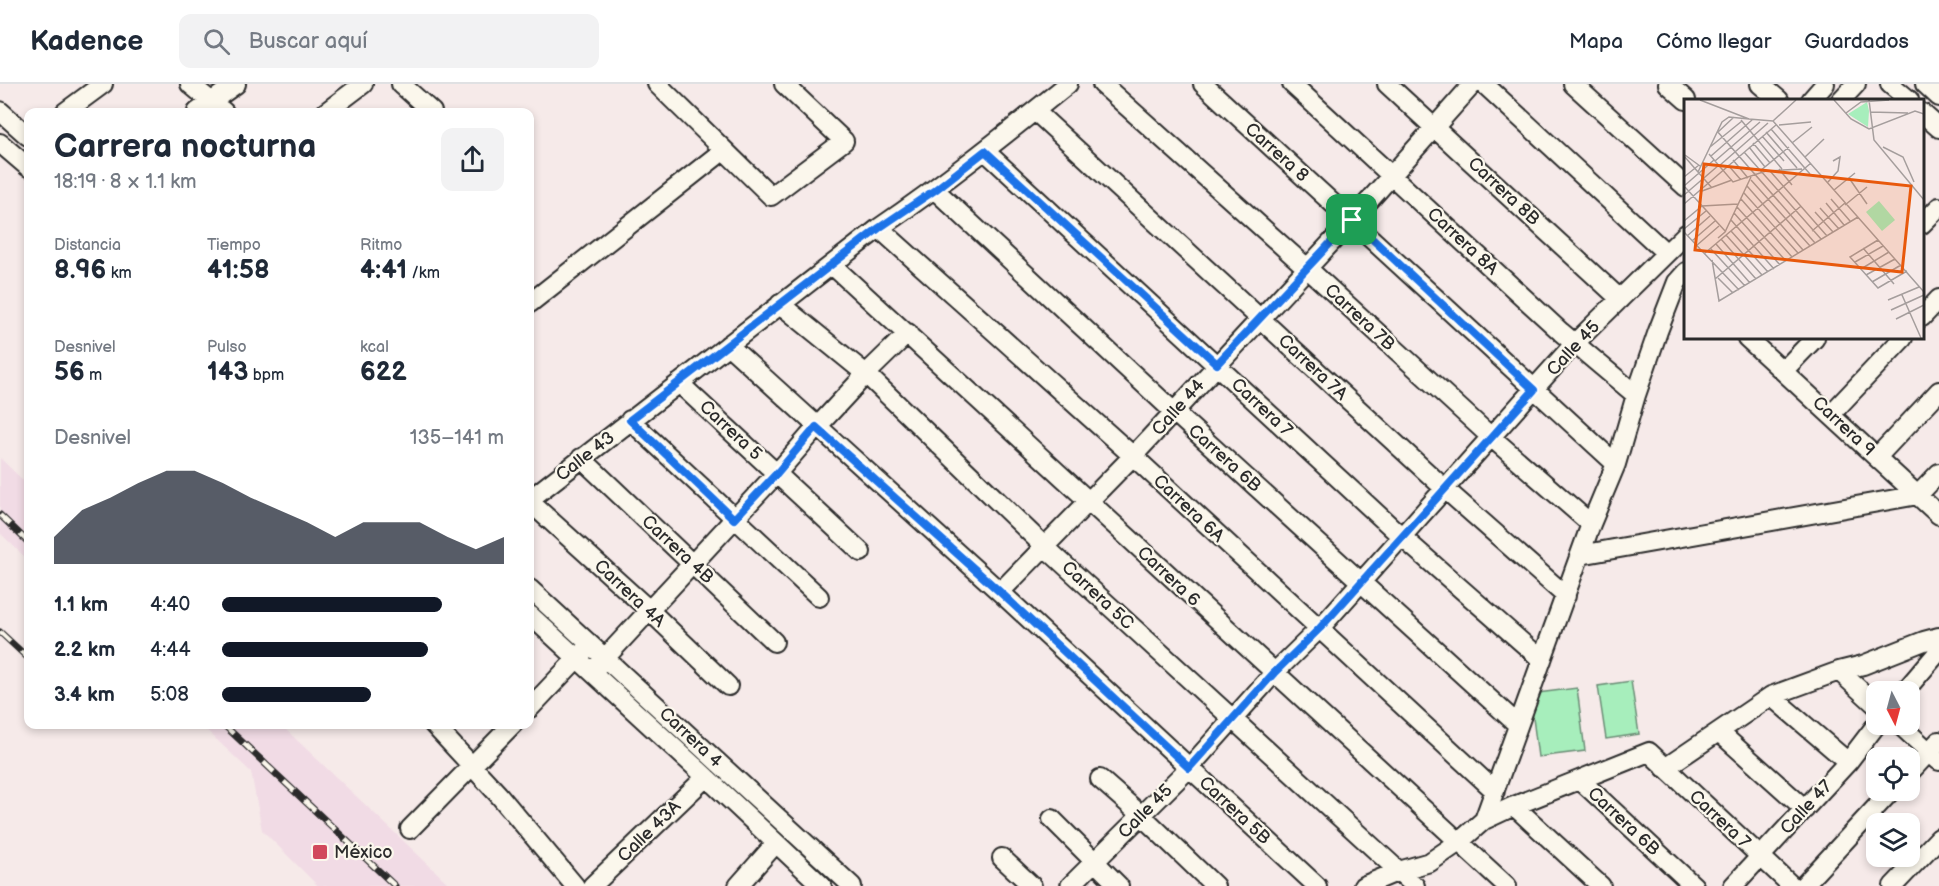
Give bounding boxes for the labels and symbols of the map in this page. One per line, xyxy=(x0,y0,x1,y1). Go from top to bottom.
inset map xyxy=(1684,99,1924,339)
street label: Carrera 8 xyxy=(1241,118,1313,186)
street label: Carrera 8B xyxy=(1463,153,1544,230)
pin xyxy=(1326,194,1377,245)
street label: Carrera 8A xyxy=(1423,203,1502,279)
street label: Carrera 7B xyxy=(1320,280,1399,355)
street label: Calle 45 xyxy=(1543,316,1604,380)
street label: Carrera 7A xyxy=(1274,330,1352,405)
street label: Carrera 7 xyxy=(1227,374,1297,441)
street label: Calle 44 xyxy=(1148,375,1209,440)
street label: Carrera 9 xyxy=(1808,392,1879,461)
street label: Carrera 5 xyxy=(695,396,766,465)
street label: Carrera 6B xyxy=(1184,420,1265,497)
street label: Calle 43 xyxy=(552,427,619,486)
street label: Carrera 6A xyxy=(1149,470,1229,547)
street label: Carrera 4B xyxy=(637,511,718,588)
street label: Carrera 6 xyxy=(1133,542,1205,611)
street label: Carrera 4A xyxy=(590,555,670,632)
street label: Carrera 5C xyxy=(1057,557,1138,634)
north arrow xyxy=(1866,681,1920,735)
street label: Carrera 4 xyxy=(655,703,727,772)
street label: Carrera 5B xyxy=(1195,772,1275,849)
street label: Calle 47 xyxy=(1776,776,1837,839)
street label: Calle 45 xyxy=(1114,780,1177,843)
street label: Carrera 6B xyxy=(1583,783,1664,860)
street label: Carrera 7 xyxy=(1685,786,1755,853)
street label: Calle 43A xyxy=(613,796,685,867)
place label: México xyxy=(334,842,393,863)
marker: México xyxy=(311,843,329,861)

